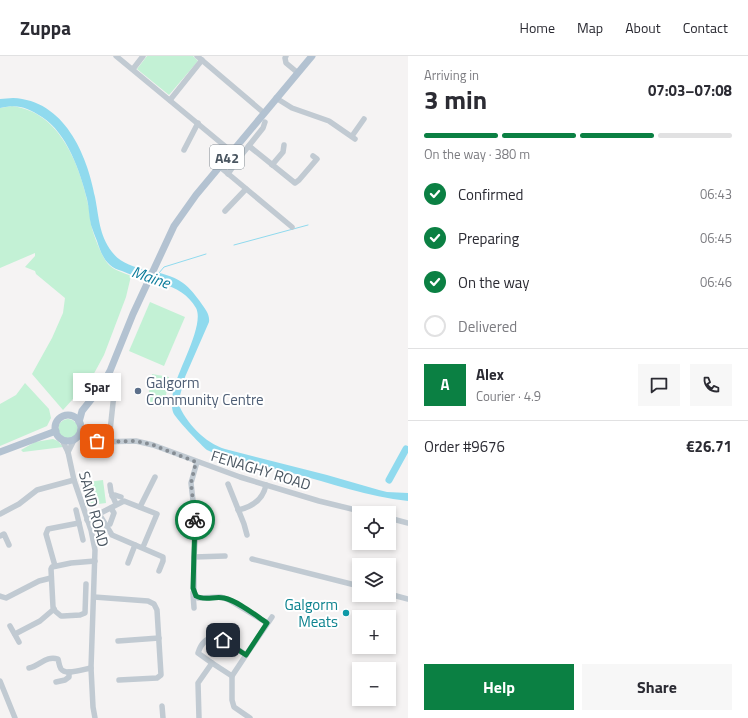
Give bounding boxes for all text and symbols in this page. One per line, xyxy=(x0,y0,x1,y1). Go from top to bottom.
text: Zuppa xyxy=(20,13,71,42)
text: Home xyxy=(520,17,555,38)
text: Map xyxy=(577,17,603,38)
text: About xyxy=(625,17,661,38)
text: Contact xyxy=(683,17,728,38)
text: Arriving in xyxy=(424,65,479,85)
text: 07:03–07:08 xyxy=(648,79,732,102)
text: 3 min xyxy=(424,80,487,119)
text: On the way · 380 m xyxy=(424,144,530,164)
road number: A42 xyxy=(210,145,244,169)
icon: check xyxy=(424,183,446,205)
text: Confirmed xyxy=(458,183,523,206)
text: 06:43 xyxy=(700,184,732,204)
icon: check xyxy=(424,227,446,249)
text: Preparing xyxy=(458,227,519,250)
text: 06:45 xyxy=(700,228,732,248)
water label: Maine xyxy=(129,259,175,295)
icon: check xyxy=(424,271,446,293)
text: On the way xyxy=(458,271,530,294)
text: 06:46 xyxy=(700,272,732,292)
text: Delivered xyxy=(458,315,517,338)
text: Alex xyxy=(476,363,504,386)
button: chat xyxy=(638,364,680,406)
button: phone xyxy=(690,364,732,406)
place label: Galgorm Community Centre xyxy=(146,371,264,411)
callout: Spar xyxy=(73,373,121,401)
text: A xyxy=(440,373,450,396)
text: Spar xyxy=(84,377,110,397)
marker: Galgorm Community Centre xyxy=(133,386,143,396)
text: Courier · 4.9 xyxy=(476,386,541,406)
pin xyxy=(80,424,114,458)
icon: bag xyxy=(86,430,108,452)
text: Order #9676 xyxy=(424,435,505,458)
text: €26.71 xyxy=(686,435,732,458)
street label: FENAGHY ROAD xyxy=(208,444,314,496)
street label: SAND ROAD xyxy=(73,469,115,549)
courier xyxy=(175,500,215,540)
map controls xyxy=(352,506,396,706)
button: locate xyxy=(352,506,396,550)
icon: bike xyxy=(184,509,206,531)
button: layers xyxy=(352,558,396,602)
place label: Galgorm Meats xyxy=(284,593,338,633)
marker: Galgorm Meats xyxy=(341,608,351,618)
button: + xyxy=(352,610,396,654)
pin xyxy=(206,623,240,657)
icon: home xyxy=(212,629,234,651)
button: − xyxy=(352,662,396,706)
button: Help xyxy=(424,664,574,710)
button: Share xyxy=(582,664,732,710)

